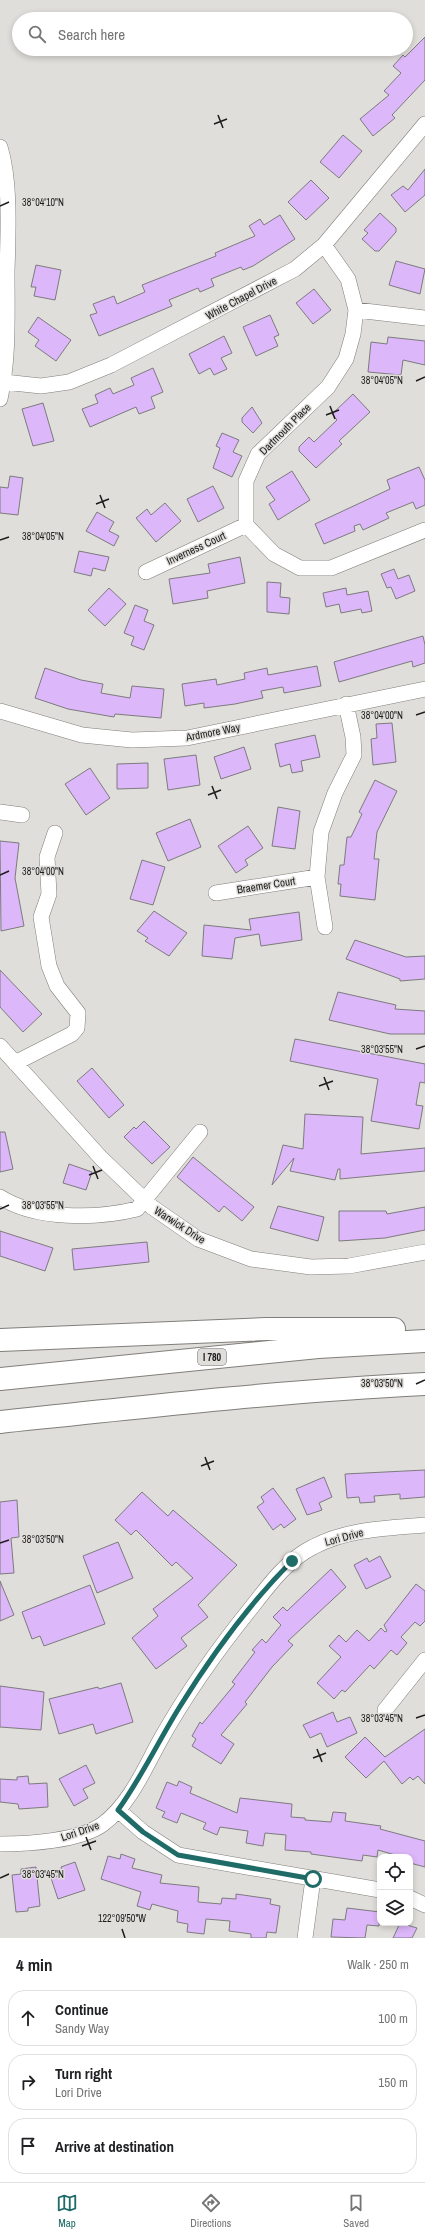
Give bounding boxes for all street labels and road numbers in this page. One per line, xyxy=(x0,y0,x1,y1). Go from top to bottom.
street label: White Chapel Drive xyxy=(203,273,279,323)
street label: Dartmouth Place xyxy=(256,400,314,458)
street label: Inverness Court xyxy=(164,528,228,568)
street label: Ardmore Way xyxy=(184,720,242,744)
street label: Braemer Court xyxy=(236,873,297,897)
street label: Warwick Drive xyxy=(152,1203,208,1247)
road number: I 780 xyxy=(198,1349,226,1365)
street label: Lori Drive xyxy=(323,1525,365,1549)
street label: Lori Drive xyxy=(59,1818,101,1844)

